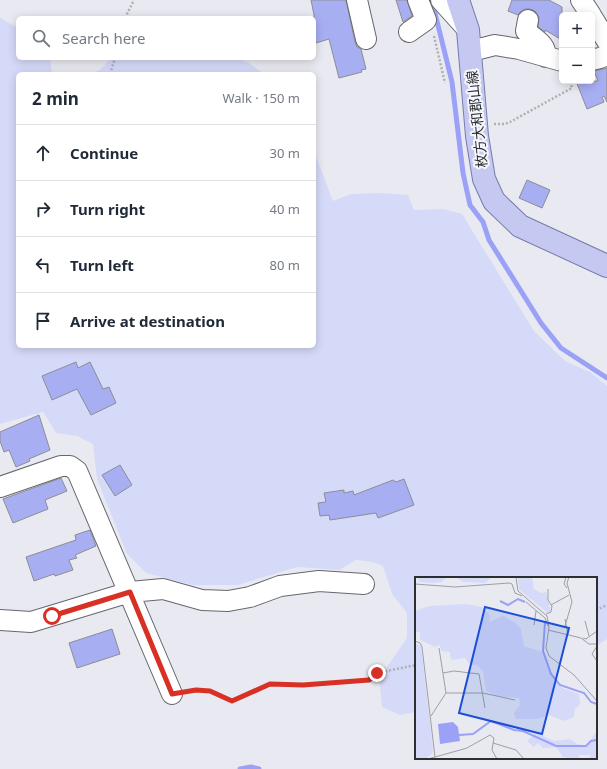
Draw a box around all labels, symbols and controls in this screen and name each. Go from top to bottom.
map controls [559,12,595,84]
button: + [559,12,595,48]
search box [16,16,316,60]
icon: search [30,27,52,49]
text: Search here [62,28,145,48]
button: − [559,48,595,84]
street label: 枚方大和郡山線 [462,69,491,169]
text: 2 min [32,87,79,110]
text: Walk · 150 m [222,89,300,107]
icon: ahead [32,142,54,164]
text: Continue [70,143,138,163]
text: 30 m [270,144,300,162]
icon: right [32,198,54,220]
text: Turn right [70,199,145,219]
text: 40 m [270,200,300,218]
icon: left [32,254,54,276]
text: Turn left [70,255,134,275]
text: 80 m [270,256,300,274]
icon: arrive [32,310,54,332]
text: Arrive at destination [70,311,225,331]
inset map [415,577,597,759]
route start [43,607,61,625]
route end [368,664,386,682]

